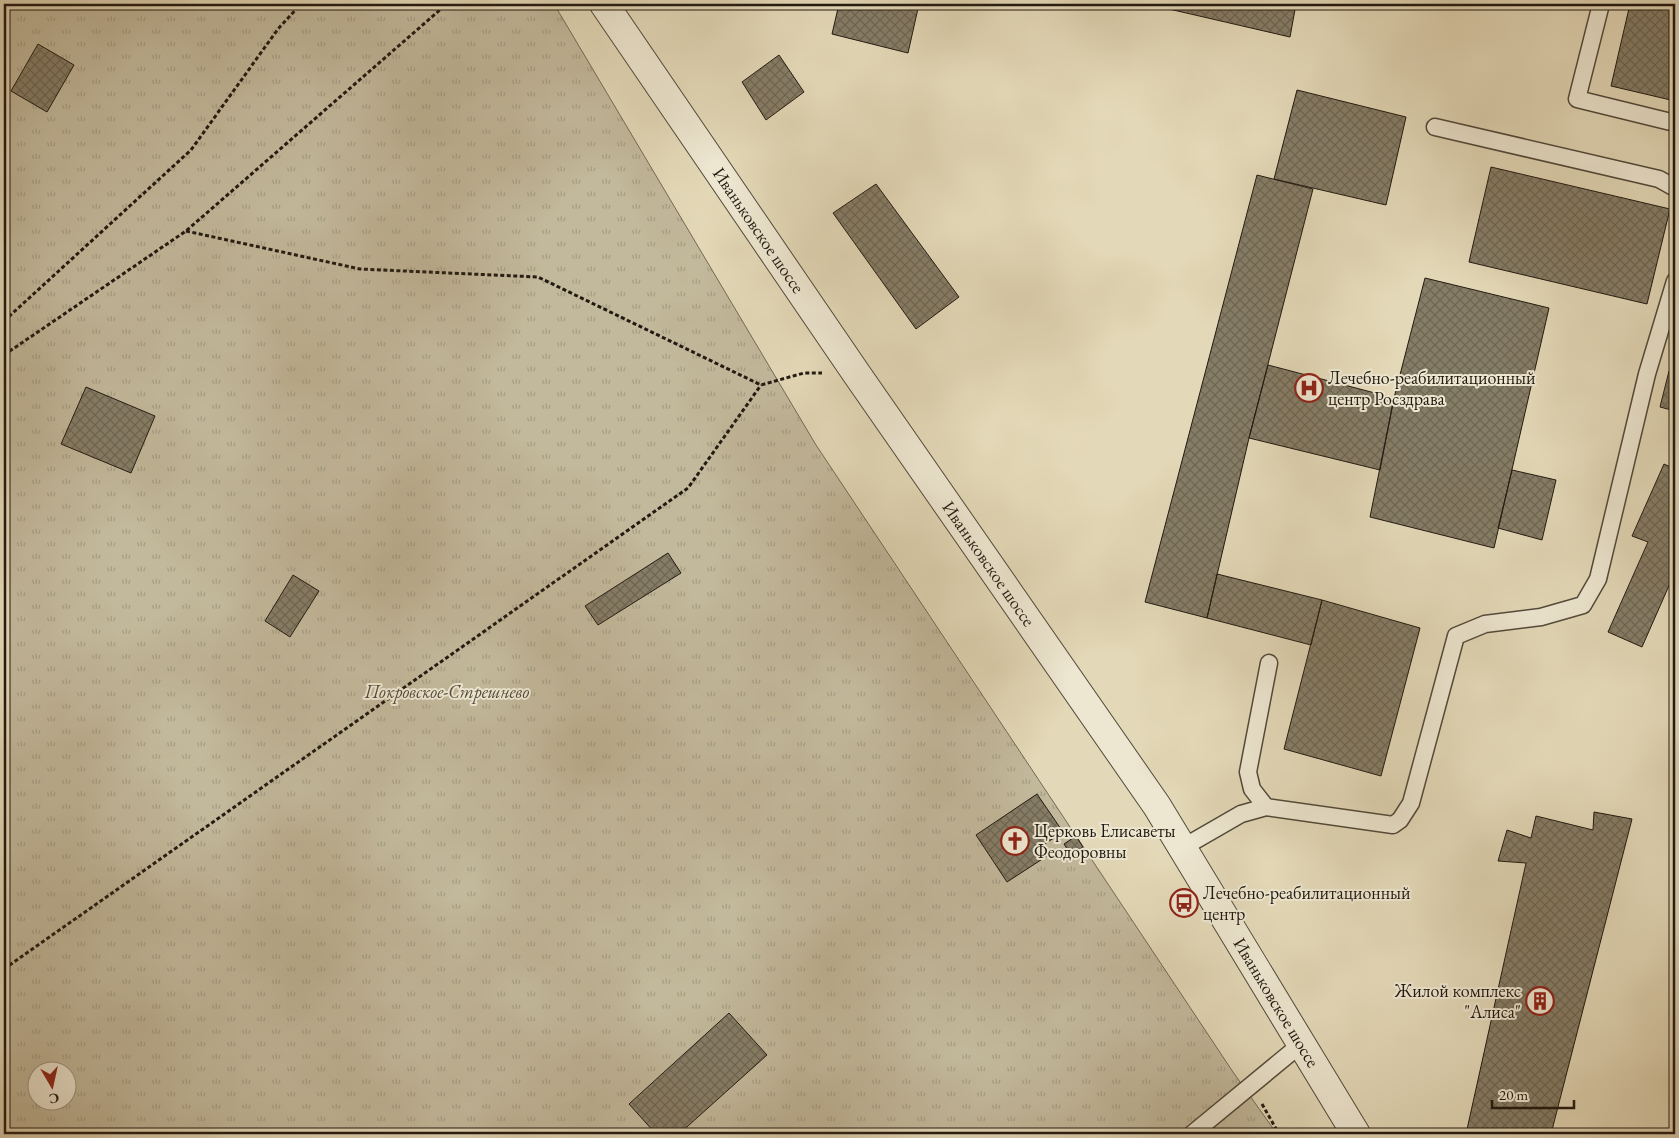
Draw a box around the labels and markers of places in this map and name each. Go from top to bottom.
place label: Лечебно-реабилитационный центр Росздрава [1328,366,1536,410]
hospital icon: Лечебно-реабилитационный центр Росздрава [1294,373,1324,403]
place label: Церковь Елисаветы Феодоровны [1034,819,1176,863]
church icon: Церковь Елисаветы Феодоровны [1000,826,1030,856]
place label: Лечебно-реабилитационный центр [1203,881,1411,925]
bus stop icon: Лечебно-реабилитационный центр [1169,888,1199,918]
place label: Жилой комплекс "Алиса" [1394,979,1521,1023]
building icon: Жилой комплекс "Алиса" [1525,986,1555,1016]

